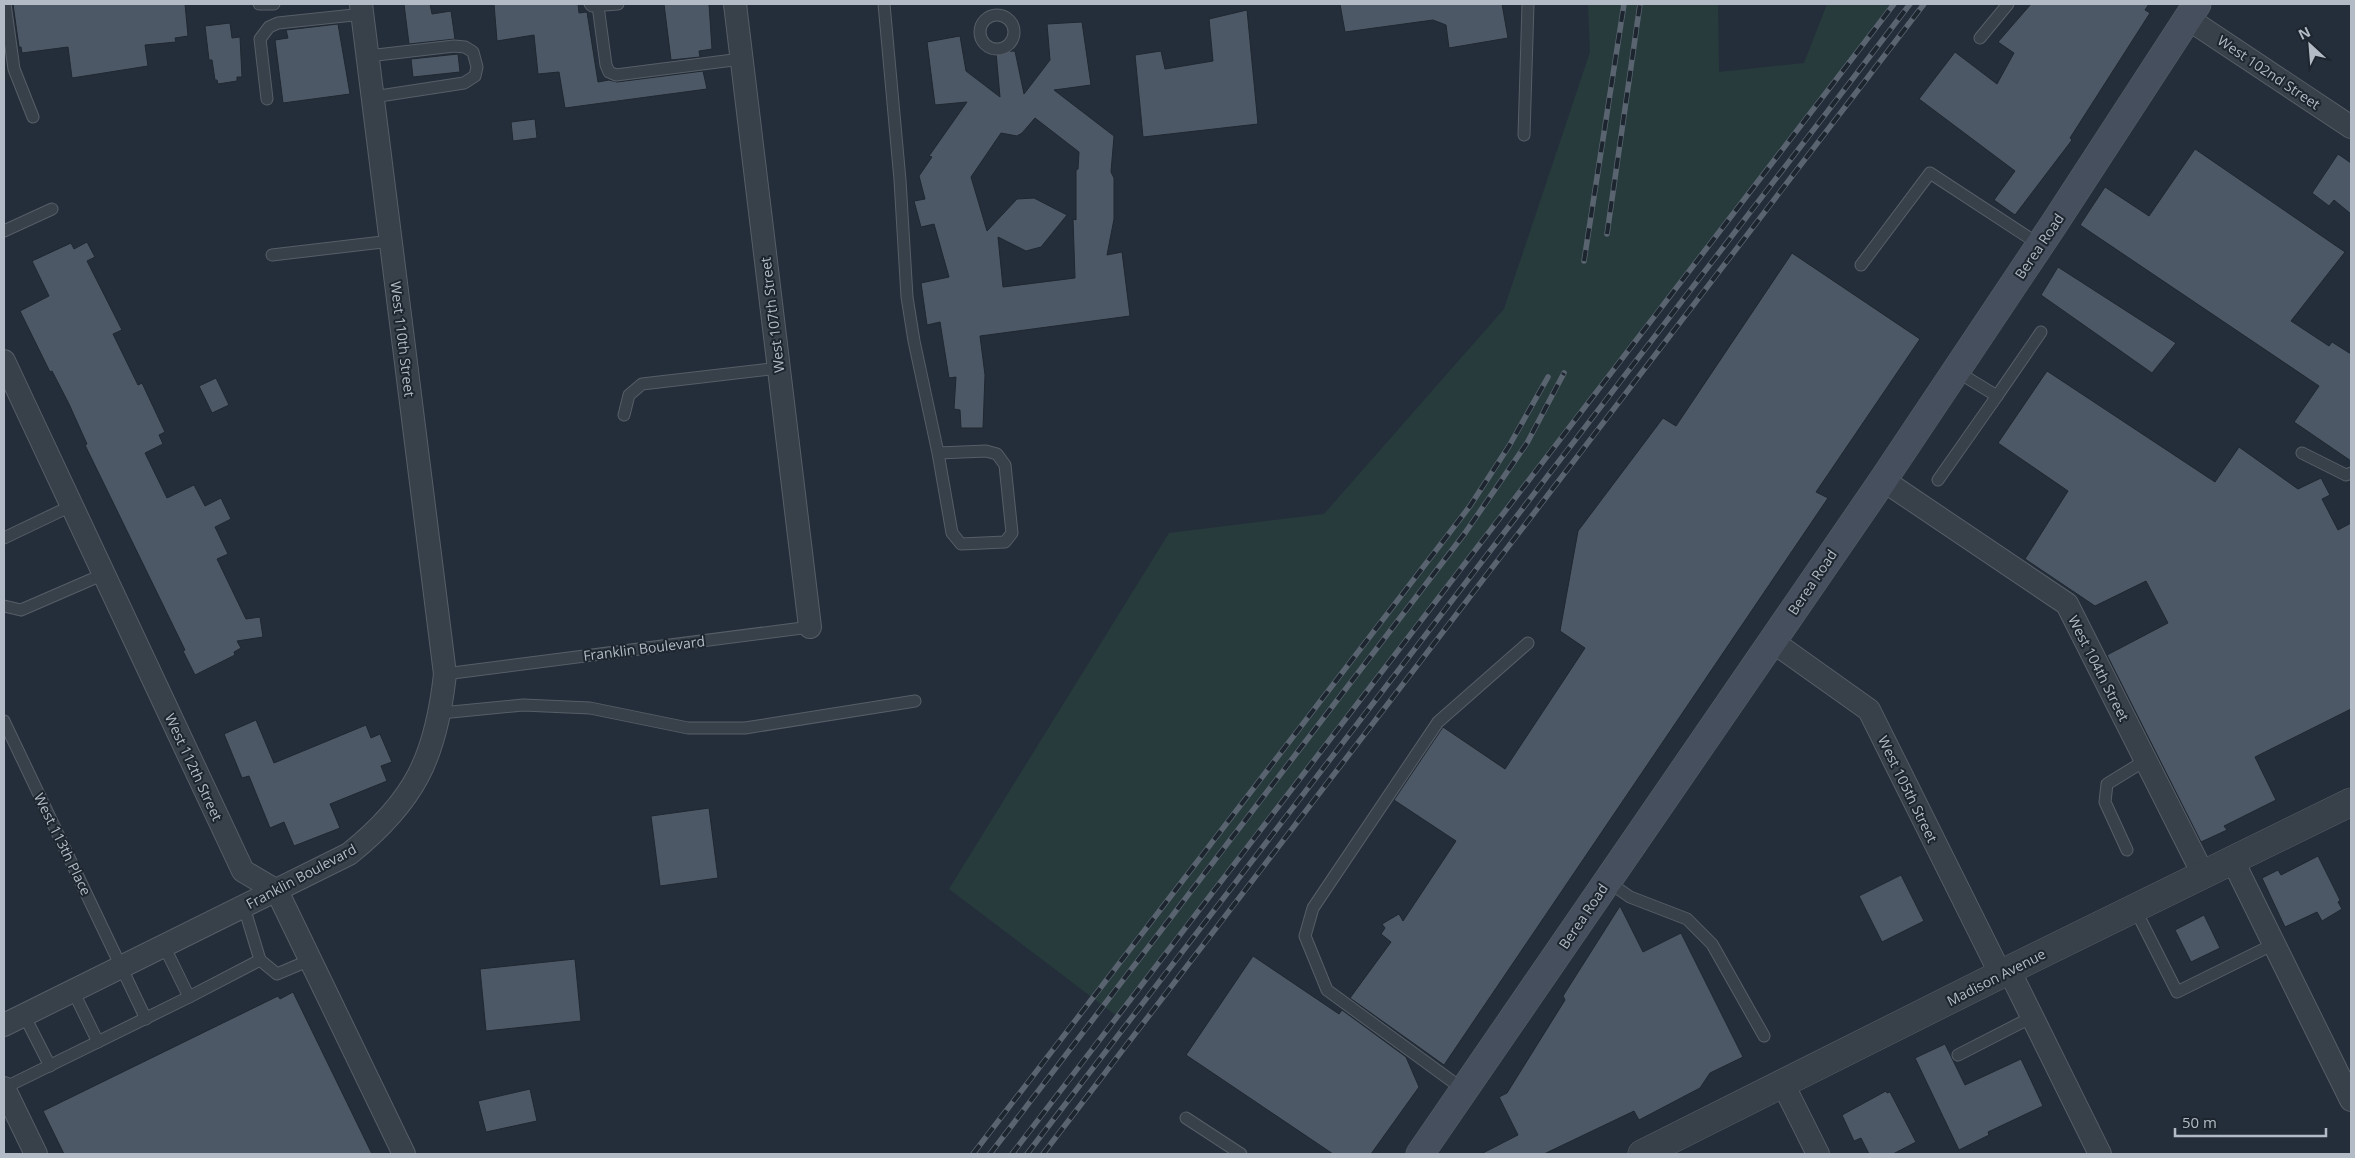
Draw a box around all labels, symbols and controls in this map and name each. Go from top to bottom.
north arrow [2285,20,2335,70]
text: N [2295,22,2313,44]
street label: West 102nd Street [2214,31,2324,113]
street label: Berea Road [2010,209,2068,283]
street label: West 107th Street [755,256,789,374]
street label: West 110th Street [386,280,420,398]
street label: Berea Road [1783,545,1841,619]
street label: West 104th Street [2064,612,2134,724]
street label: Franklin Boulevard [582,631,706,665]
street label: West 112th Street [161,710,227,824]
street label: West 105th Street [1874,733,1942,845]
street label: West 113th Place [30,790,96,898]
street label: Franklin Boulevard [242,839,360,913]
street label: Berea Road [1554,879,1612,953]
street label: Madison Avenue [1943,944,2049,1010]
scale bar [2175,1106,2326,1138]
text: 50 m [2182,1112,2217,1132]

